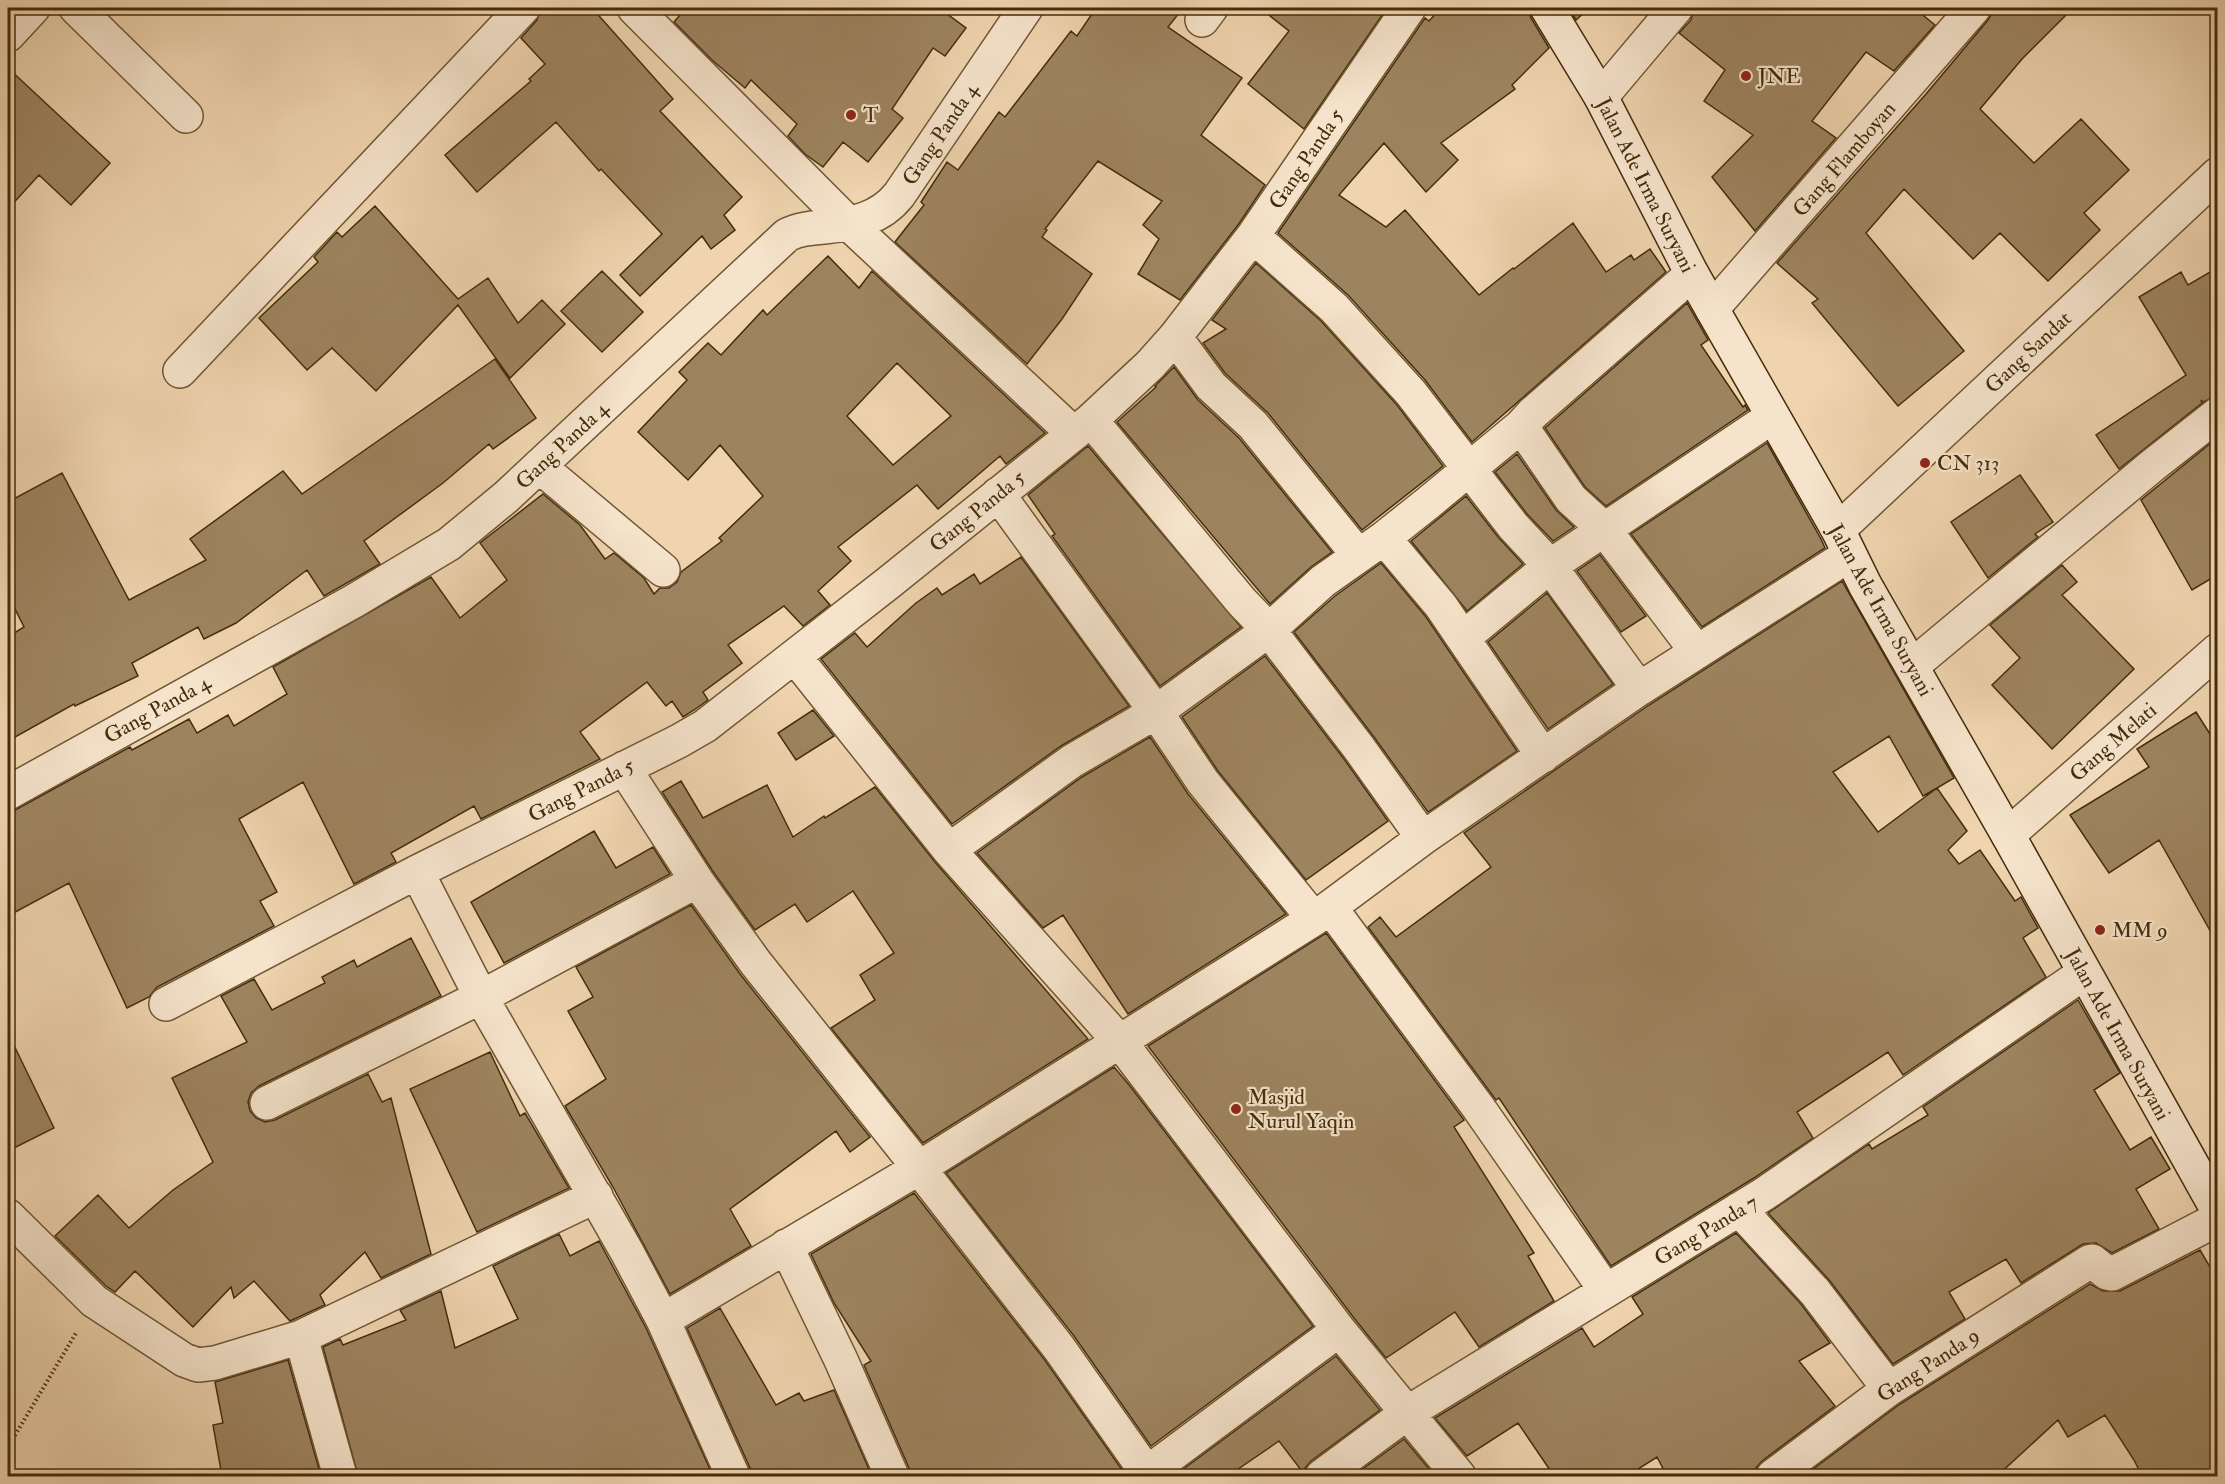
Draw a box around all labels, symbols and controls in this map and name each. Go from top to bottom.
place label: JNE [1757,63,1801,90]
marker: JNE [1739,69,1753,83]
street label: Gang Panda 4 [896,77,985,191]
street label: Jalan Ade Irma Suryani [1589,92,1702,278]
street label: Gang Flamboyan [1787,96,1902,223]
place label: T [863,102,879,129]
street label: Gang Panda 5 [1263,103,1350,215]
marker: T [844,108,858,122]
street label: Gang Sandat [1979,305,2077,399]
street label: Gang Panda 4 [510,394,616,495]
place label: CN 313 [1937,450,1999,477]
marker: CN 313 [1918,456,1932,470]
street label: Gang Panda 5 [924,464,1031,558]
street label: Jalan Ade Irma Suryani [1821,518,1939,702]
street label: Gang Panda 4 [99,668,217,750]
street label: Gang Melati [2064,697,2163,788]
street label: Gang Panda 5 [524,752,640,829]
place label: MM 9 [2112,917,2168,944]
marker: MM 9 [2093,923,2107,937]
street label: Jalan Ade Irma Suryani [2058,942,2176,1126]
place label: Masjid Nurul Yaqin [1248,1084,1354,1135]
marker: Masjid Nurul Yaqin [1229,1102,1243,1116]
street label: Gang Panda 7 [1650,1189,1763,1272]
street label: Gang Panda 9 [1872,1322,1985,1409]

